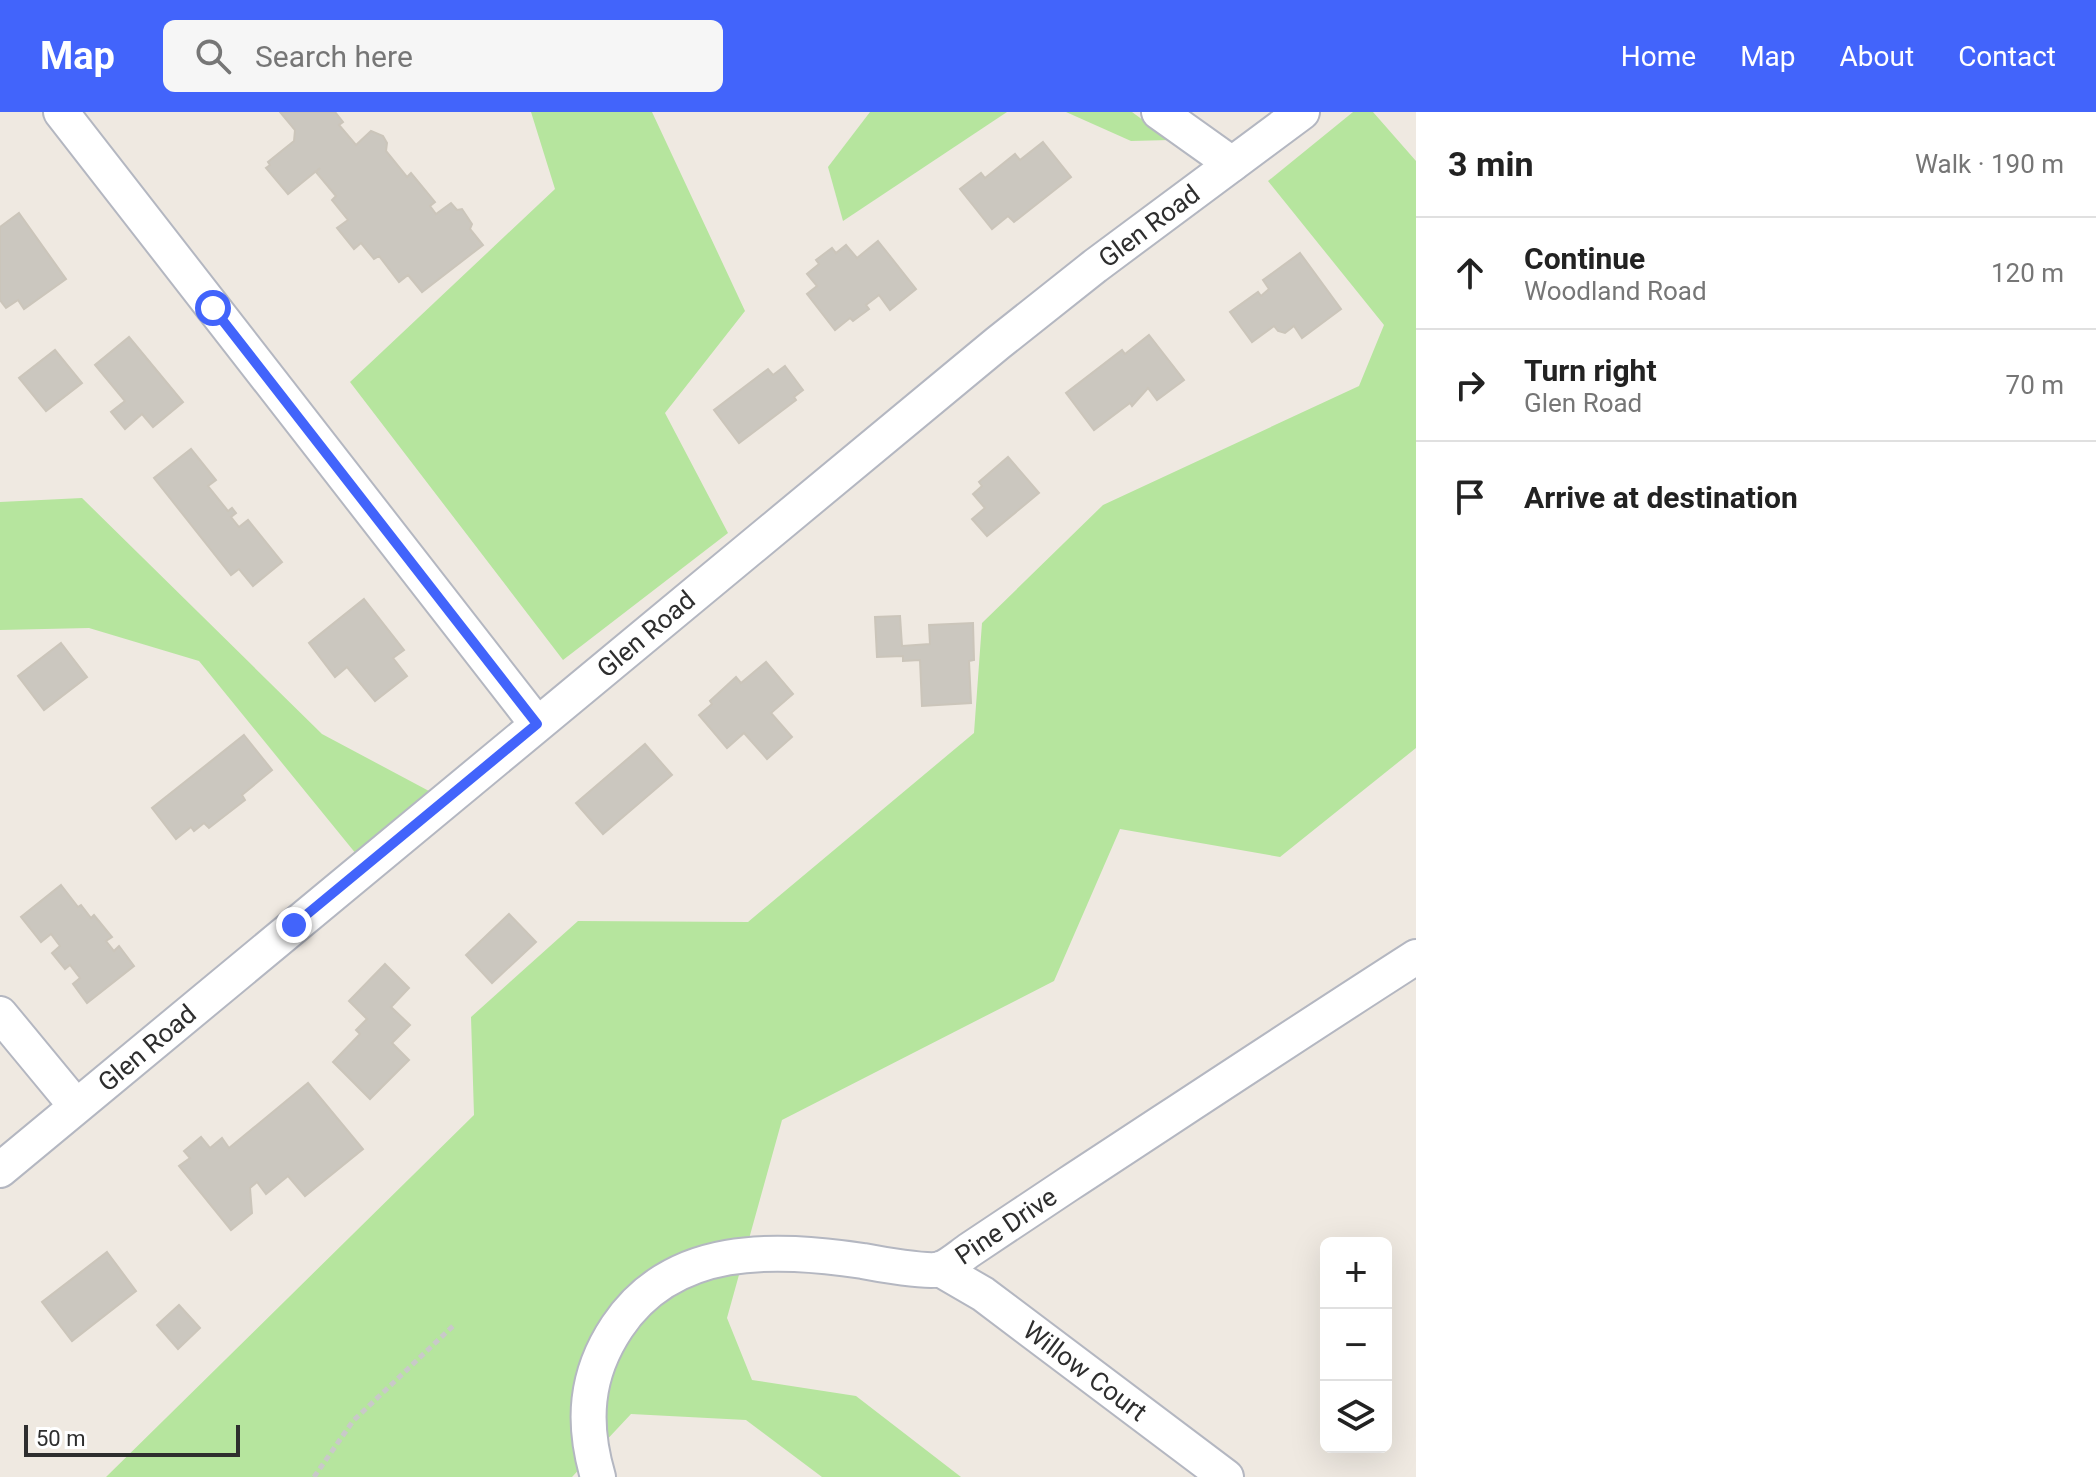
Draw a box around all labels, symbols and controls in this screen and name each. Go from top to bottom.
search box [163,20,723,92]
text: Map [40,34,115,78]
icon: search [191,34,235,78]
text: Search here [255,39,413,74]
text: Home [1621,40,1696,73]
text: Map [1740,40,1796,73]
text: About [1840,40,1914,73]
text: Contact [1958,40,2056,73]
text: 3 min [1448,144,1533,184]
text: Walk · 190 m [1915,149,2064,179]
street label: Glen Road [1093,178,1205,274]
text: Continue [1524,241,1645,276]
icon: ahead [1448,251,1492,295]
text: 120 m [1991,258,2064,288]
text: Woodland Road [1524,276,1707,306]
route start [195,290,231,326]
text: Turn right [1524,353,1657,388]
icon: right [1448,363,1492,407]
text: 70 m [2006,370,2064,400]
text: Glen Road [1524,388,1642,418]
icon: arrive [1448,475,1492,519]
text: Arrive at destination [1524,480,1798,515]
street label: Glen Road [591,584,701,684]
route end [276,907,312,943]
street label: Glen Road [92,998,202,1098]
street label: Pine Drive [950,1181,1062,1271]
map controls [1320,1237,1392,1453]
button: + [1320,1237,1392,1309]
button: − [1320,1309,1392,1381]
street label: Willow Court [1017,1315,1153,1427]
button: layers [1320,1381,1392,1453]
scale bar [24,1421,240,1457]
text: 50 m [36,1426,85,1451]

